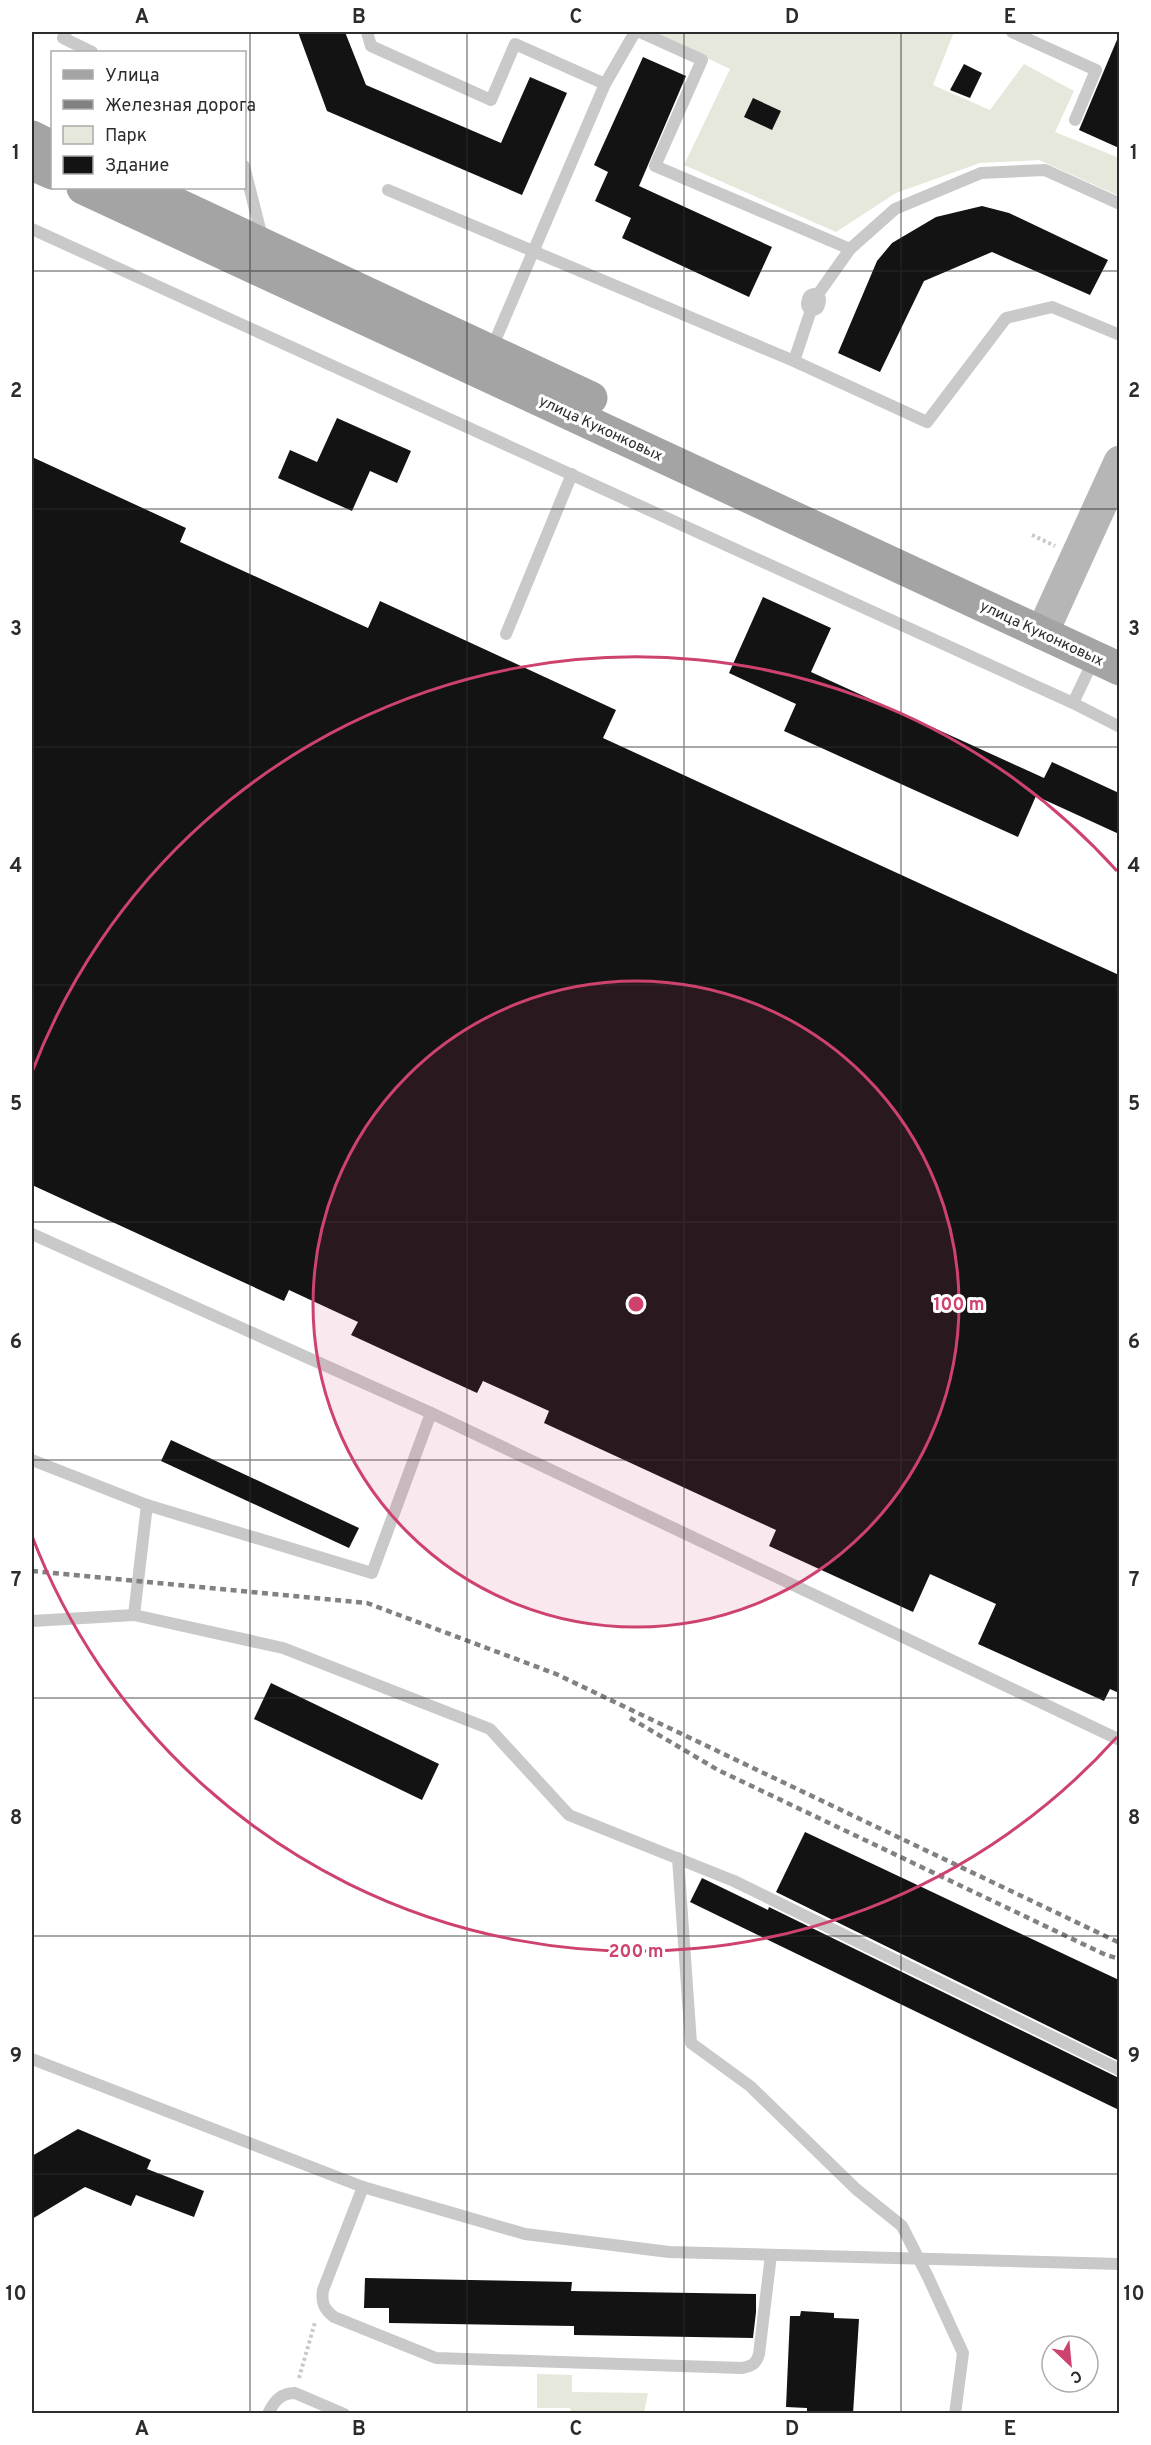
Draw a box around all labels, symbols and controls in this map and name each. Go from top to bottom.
text: A [135,5,149,31]
text: B [352,5,366,31]
text: C [570,5,582,31]
text: D [785,5,799,31]
text: E [1004,5,1016,31]
legend [51,51,246,189]
text: Улица [105,65,159,88]
text: Железная дорога [105,95,256,118]
text: Парк [105,125,147,148]
text: 1 [12,141,20,167]
text: 1 [1130,141,1138,167]
text: Здание [105,155,169,178]
text: 2 [10,379,22,405]
text: 2 [1128,379,1140,405]
street label: улица Куконковых [535,392,666,467]
street label: улица Куконковых [976,597,1107,672]
text: 3 [10,617,22,643]
text: 3 [1128,617,1140,643]
text: 4 [10,854,22,880]
text: 4 [1128,854,1140,880]
text: 5 [10,1092,22,1118]
text: 5 [1128,1092,1140,1118]
centre of rings [626,1294,646,1314]
text: 100 m [933,1294,985,1317]
text: 6 [10,1330,22,1356]
text: 6 [1128,1330,1140,1356]
text: 7 [11,1568,21,1594]
text: 7 [1129,1568,1139,1594]
text: 8 [10,1806,22,1832]
text: 8 [1128,1806,1140,1832]
text: 200 m [608,1941,664,1964]
text: 9 [10,2044,22,2070]
text: 9 [1128,2044,1140,2070]
text: 10 [5,2282,27,2308]
text: 10 [1123,2282,1145,2308]
north arrow [1040,2334,1100,2394]
text: С [1067,2364,1085,2387]
text: A [135,2417,149,2443]
text: B [352,2417,366,2443]
text: C [570,2417,582,2443]
text: D [785,2417,799,2443]
text: E [1004,2417,1016,2443]

